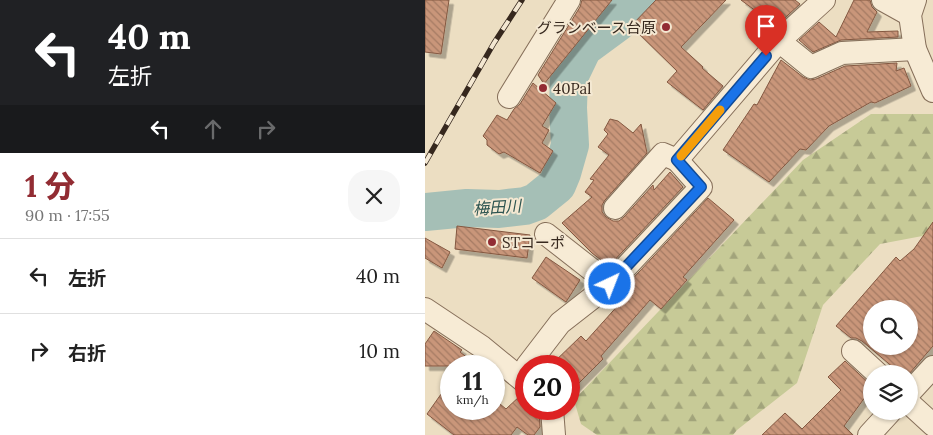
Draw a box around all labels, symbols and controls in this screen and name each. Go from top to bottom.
pin [745,5,787,56]
icon: arrive [752,12,780,40]
text: 40 m [108,14,191,59]
place label: グランベース台原 [537,18,656,37]
icon: left [25,20,90,85]
marker: グランベース台原 [660,21,672,33]
text: 左折 [108,62,152,90]
place label: 40Pal [553,79,591,98]
marker: 40Pal [537,82,549,94]
icon: left [146,115,174,143]
icon: ahead [199,115,227,143]
icon: right [252,115,280,143]
text: 1 分 [25,167,75,205]
button: close [348,170,400,222]
water label: 梅田川 [472,195,524,219]
text: 90 m · 17:55 [25,205,110,225]
place label: STコーポ [502,233,565,252]
marker: STコーポ [486,236,498,248]
position arrow [583,257,635,309]
icon: left [25,262,53,290]
text: 40 m [356,264,400,288]
text: 左折 [68,266,106,290]
map controls [863,300,918,420]
button: search [863,300,918,355]
icon: right [25,337,53,365]
text: 10 m [359,339,400,363]
text: 右折 [68,341,106,365]
speed limit sign: 20 [515,355,580,420]
text: 11 [462,365,483,397]
button: layers [863,365,918,420]
text: km/h [456,392,489,407]

